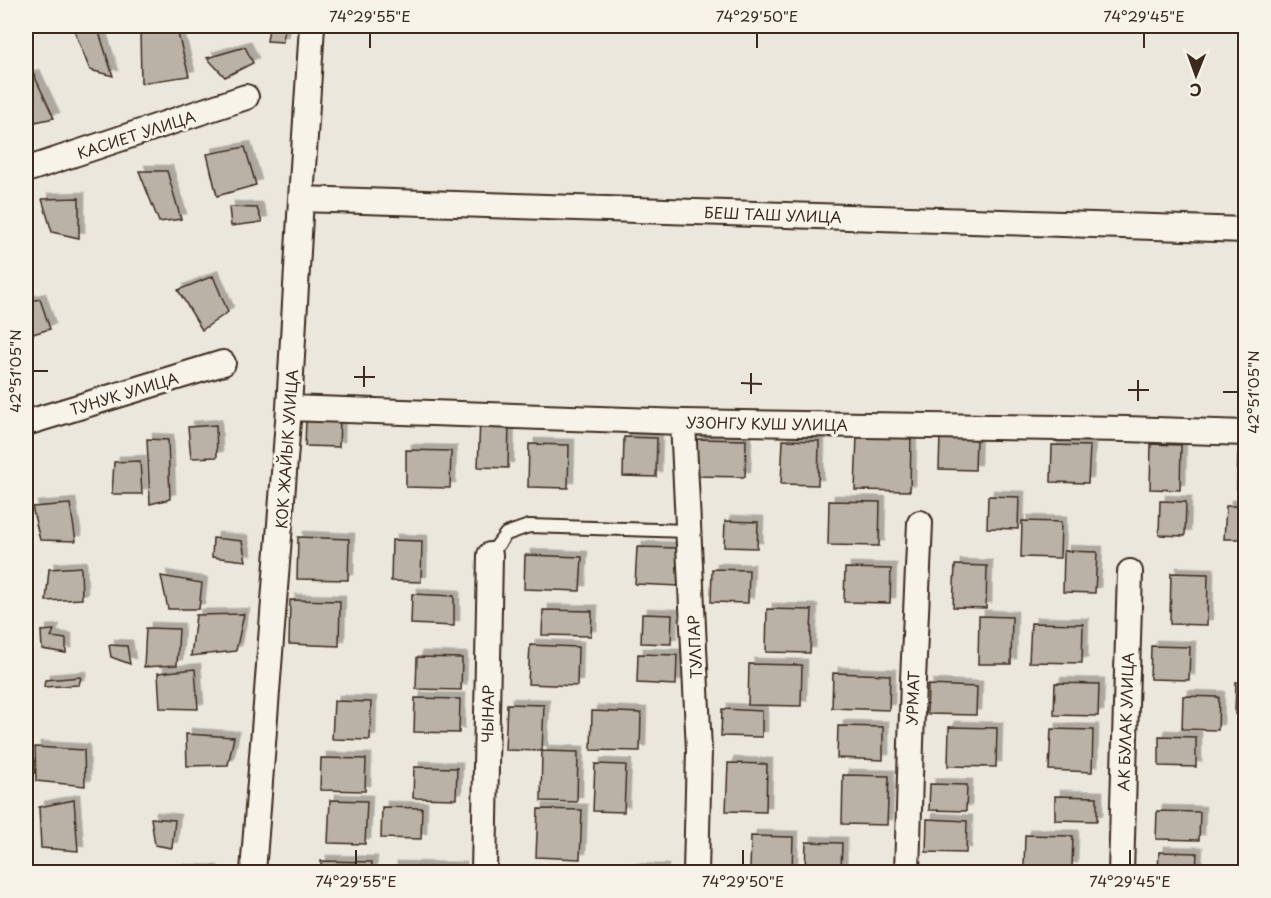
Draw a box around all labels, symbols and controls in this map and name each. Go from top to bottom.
text: 74°29'55"E [329,4,411,27]
text: 74°29'50"E [716,4,798,27]
text: 74°29'45"E [1103,4,1185,27]
north arrow [1166,45,1226,105]
text: С [1189,79,1202,103]
street label: КАСИЕТ УЛИЦА [74,104,198,164]
street label: БЕШ ТАШ УЛИЦА [704,200,842,228]
text: 42°51'05"N [3,329,26,413]
text: 42°51'05"N [1241,350,1264,434]
street label: ТУНУК УЛИЦА [67,366,181,420]
street label: КОК ЖАЙЫК УЛИЦА [269,368,303,530]
street label: УЗОНГУ КУШ УЛИЦА [686,410,848,436]
street label: ТУЛПАР [681,614,707,679]
street label: АК БУЛАК УЛИЦА [1111,652,1139,792]
street label: УРМАТ [900,670,924,726]
street label: ЧЫНАР [475,684,499,743]
text: 74°29'55"E [315,869,397,892]
text: 74°29'50"E [702,869,784,892]
text: 74°29'45"E [1089,869,1171,892]

